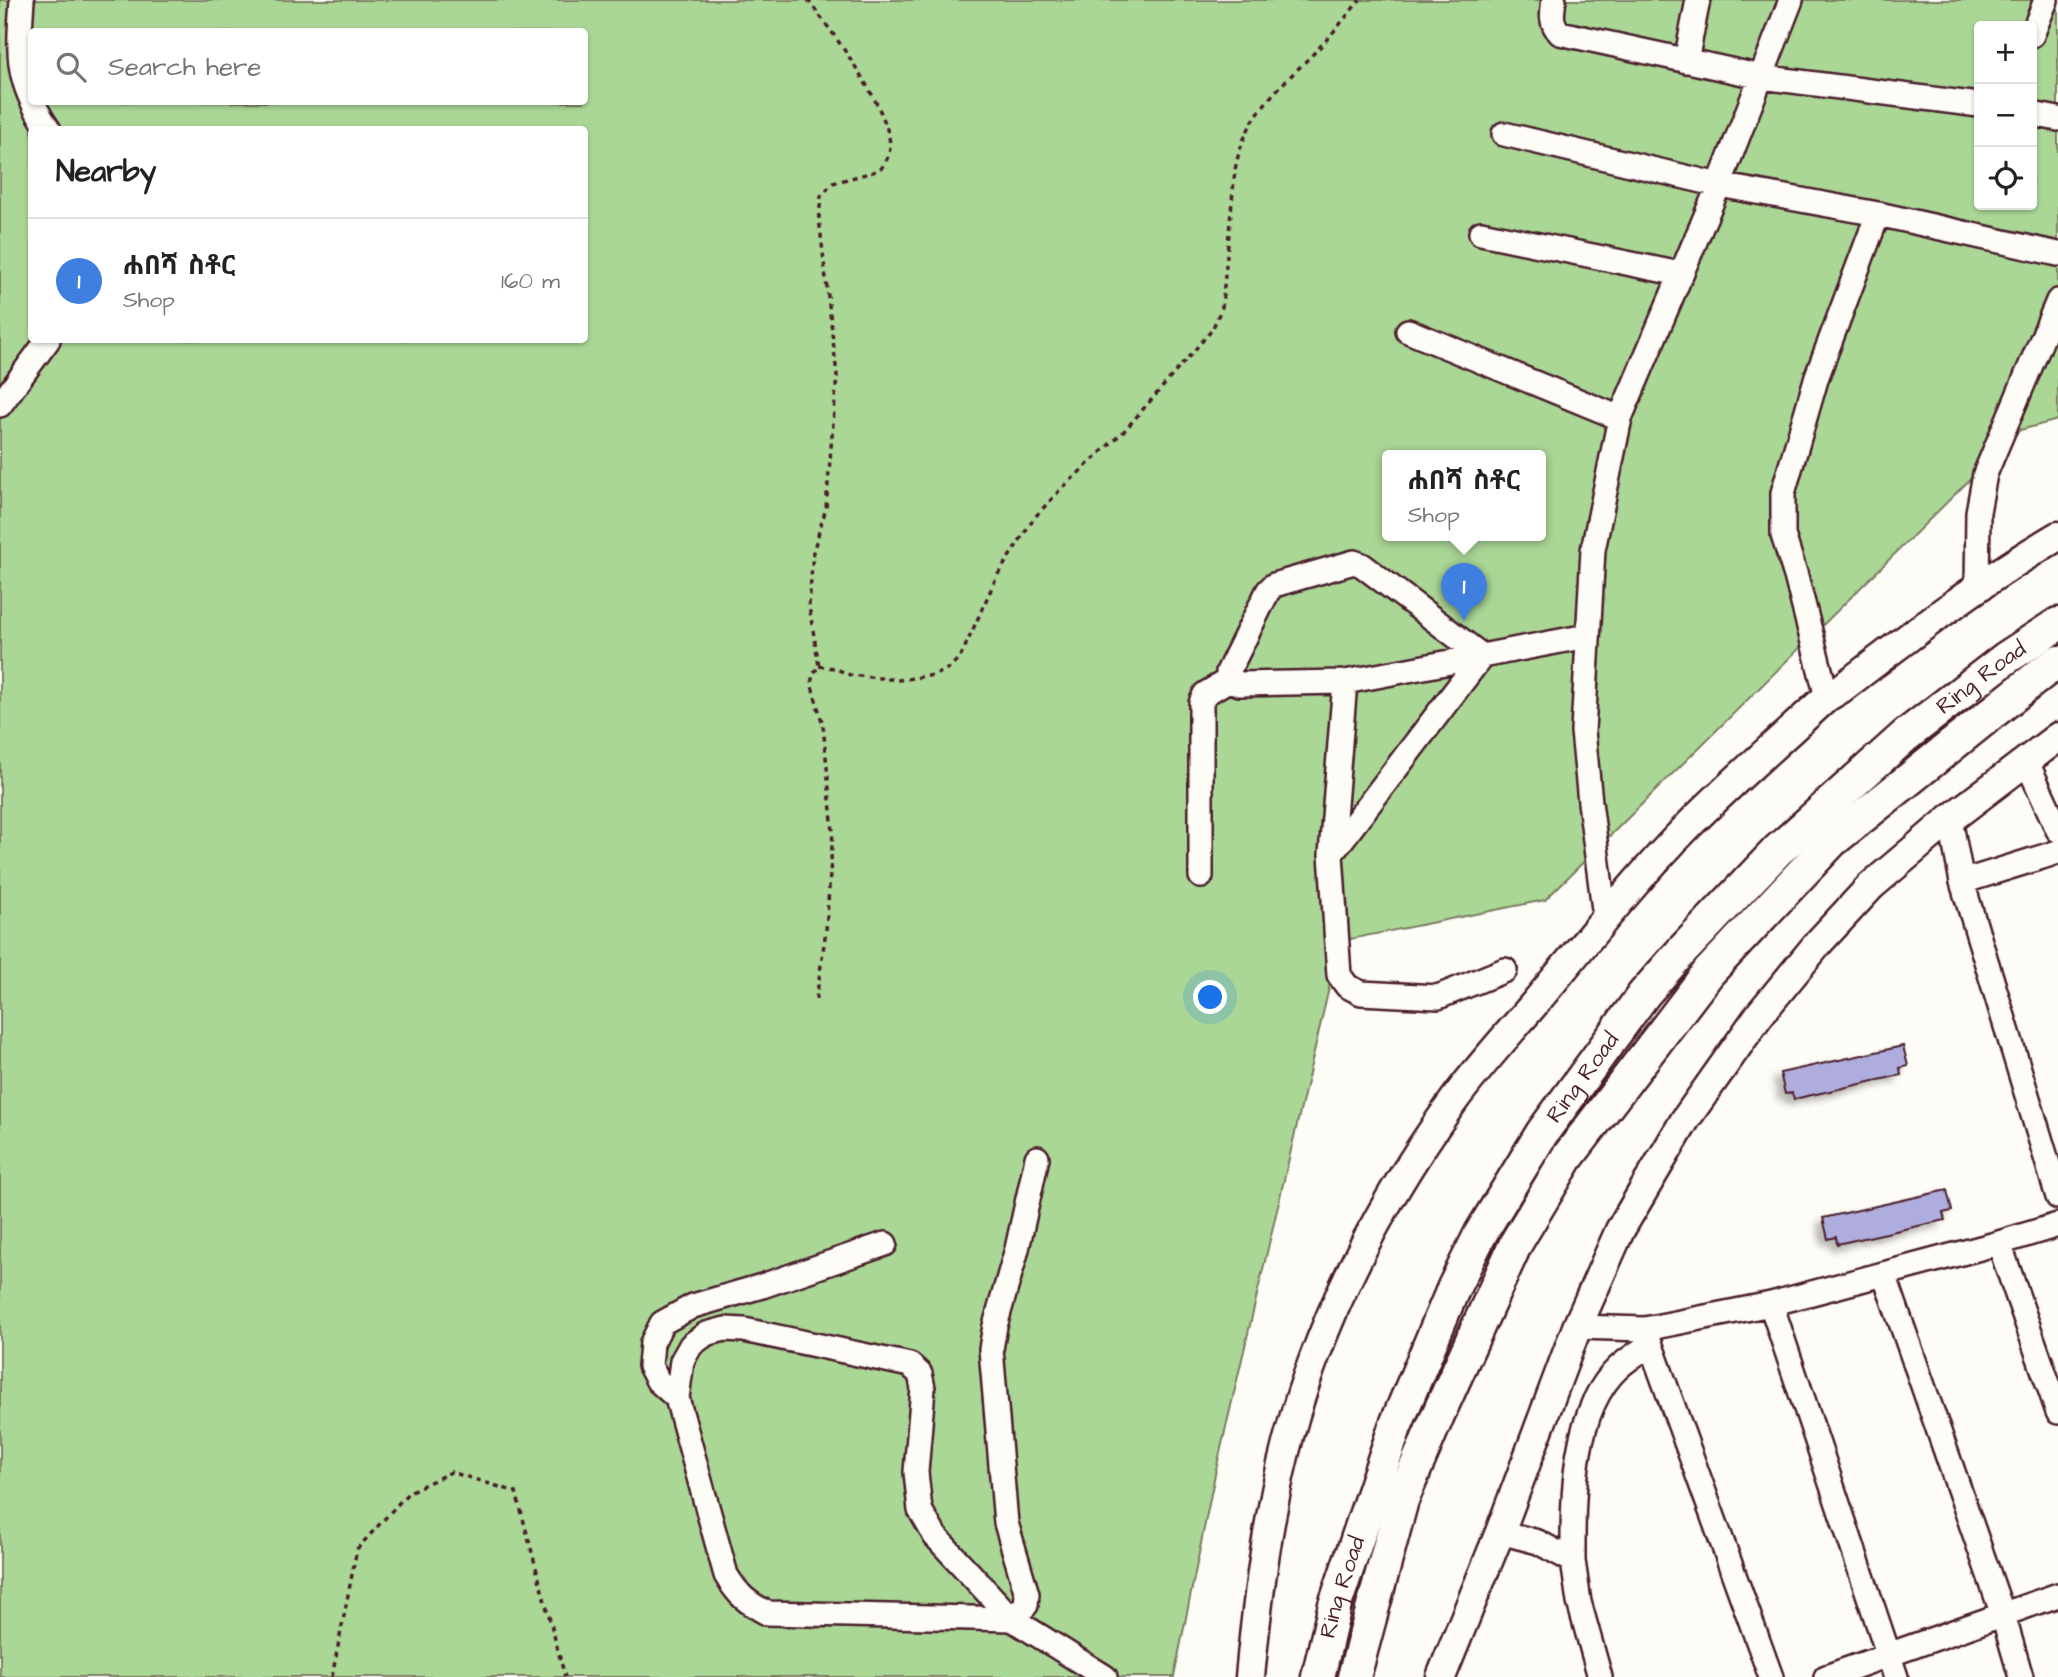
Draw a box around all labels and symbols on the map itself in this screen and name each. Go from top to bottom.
pin: 1 [1441,563,1487,621]
street label: Ring Road [1929,633,2032,722]
your location [1193,980,1227,1014]
street label: Ring Road [1539,1025,1627,1129]
street label: Ring Road [1312,1532,1373,1641]

